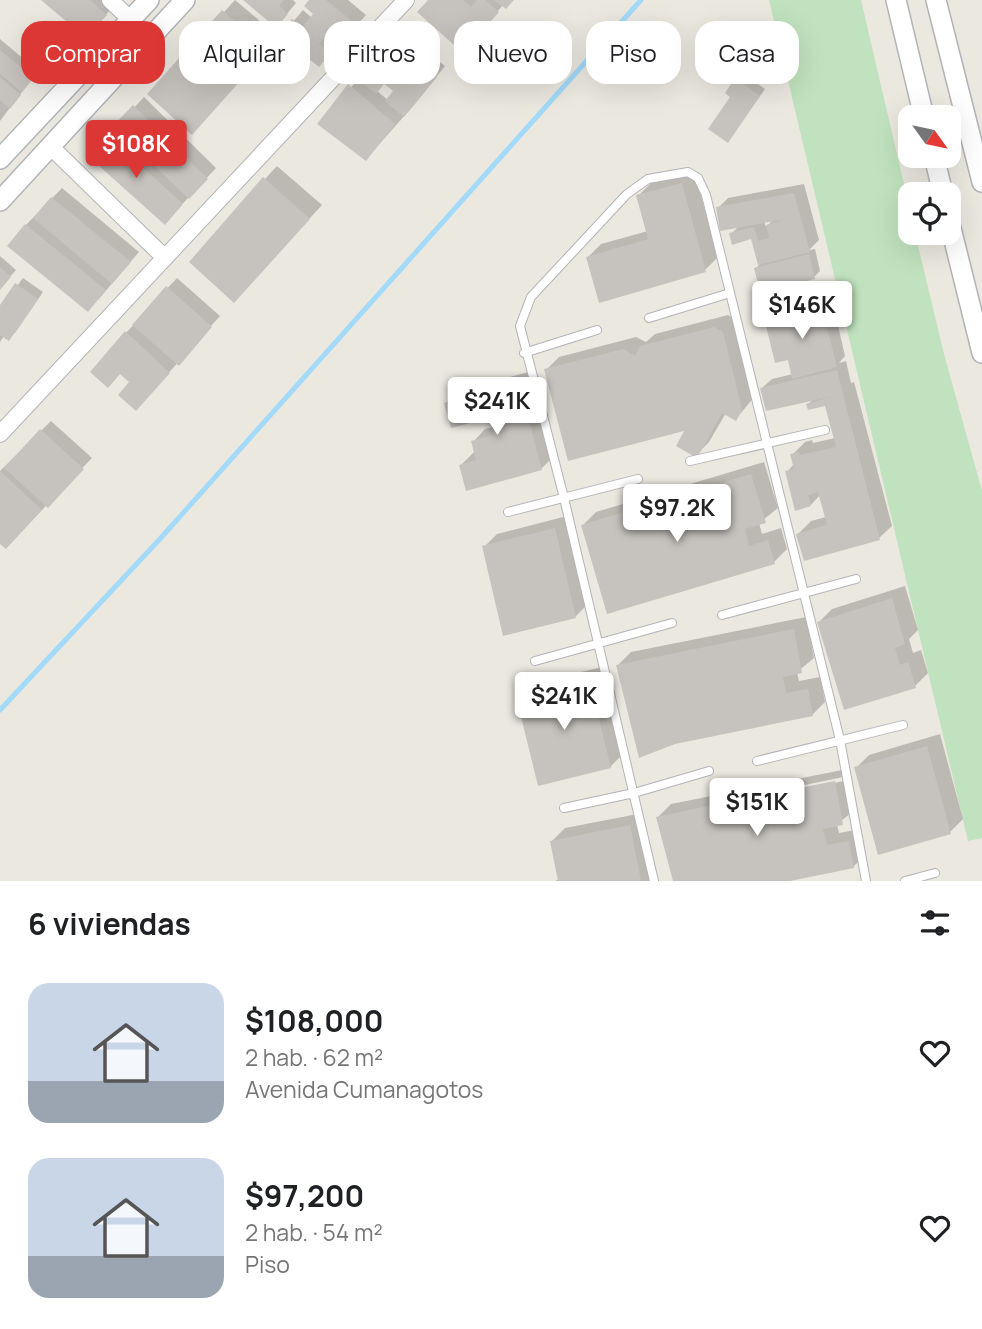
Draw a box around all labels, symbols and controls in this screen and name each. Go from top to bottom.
chip: Comprar [21,21,165,84]
chip: Alquilar [179,21,310,84]
chip: Filtros [324,21,440,84]
chip: Nuevo [454,21,572,84]
chip: Piso [586,21,681,84]
chip: Casa [695,21,799,84]
north arrow [898,105,961,168]
map controls [898,105,961,245]
pin: $108K [87,120,185,180]
text: $108K [102,127,170,159]
button: locate [898,182,961,245]
pin: $146K [753,282,851,341]
text: $146K [768,288,836,320]
pin: $241K [448,378,546,437]
text: $241K [464,384,530,416]
pin: $97.2K [620,484,734,544]
text: $97.2K [639,491,715,523]
pin: $241K [515,672,613,732]
text: $241K [531,679,597,711]
pin: $151K [708,778,806,838]
text: $151K [726,785,788,817]
text: 6 viviendas [28,903,191,944]
icon: filters [916,904,954,942]
text: $108,000 [245,1000,383,1041]
icon: home [84,1011,168,1095]
icon: heart [916,1034,954,1072]
text: 2 hab. · 62 m² [245,1041,383,1073]
text: Avenida Cumanagotos [245,1073,483,1105]
text: $97,200 [245,1175,364,1216]
icon: home [84,1186,168,1270]
icon: heart [916,1209,954,1247]
text: 2 hab. · 54 m² [245,1216,383,1248]
text: Piso [245,1248,290,1280]

